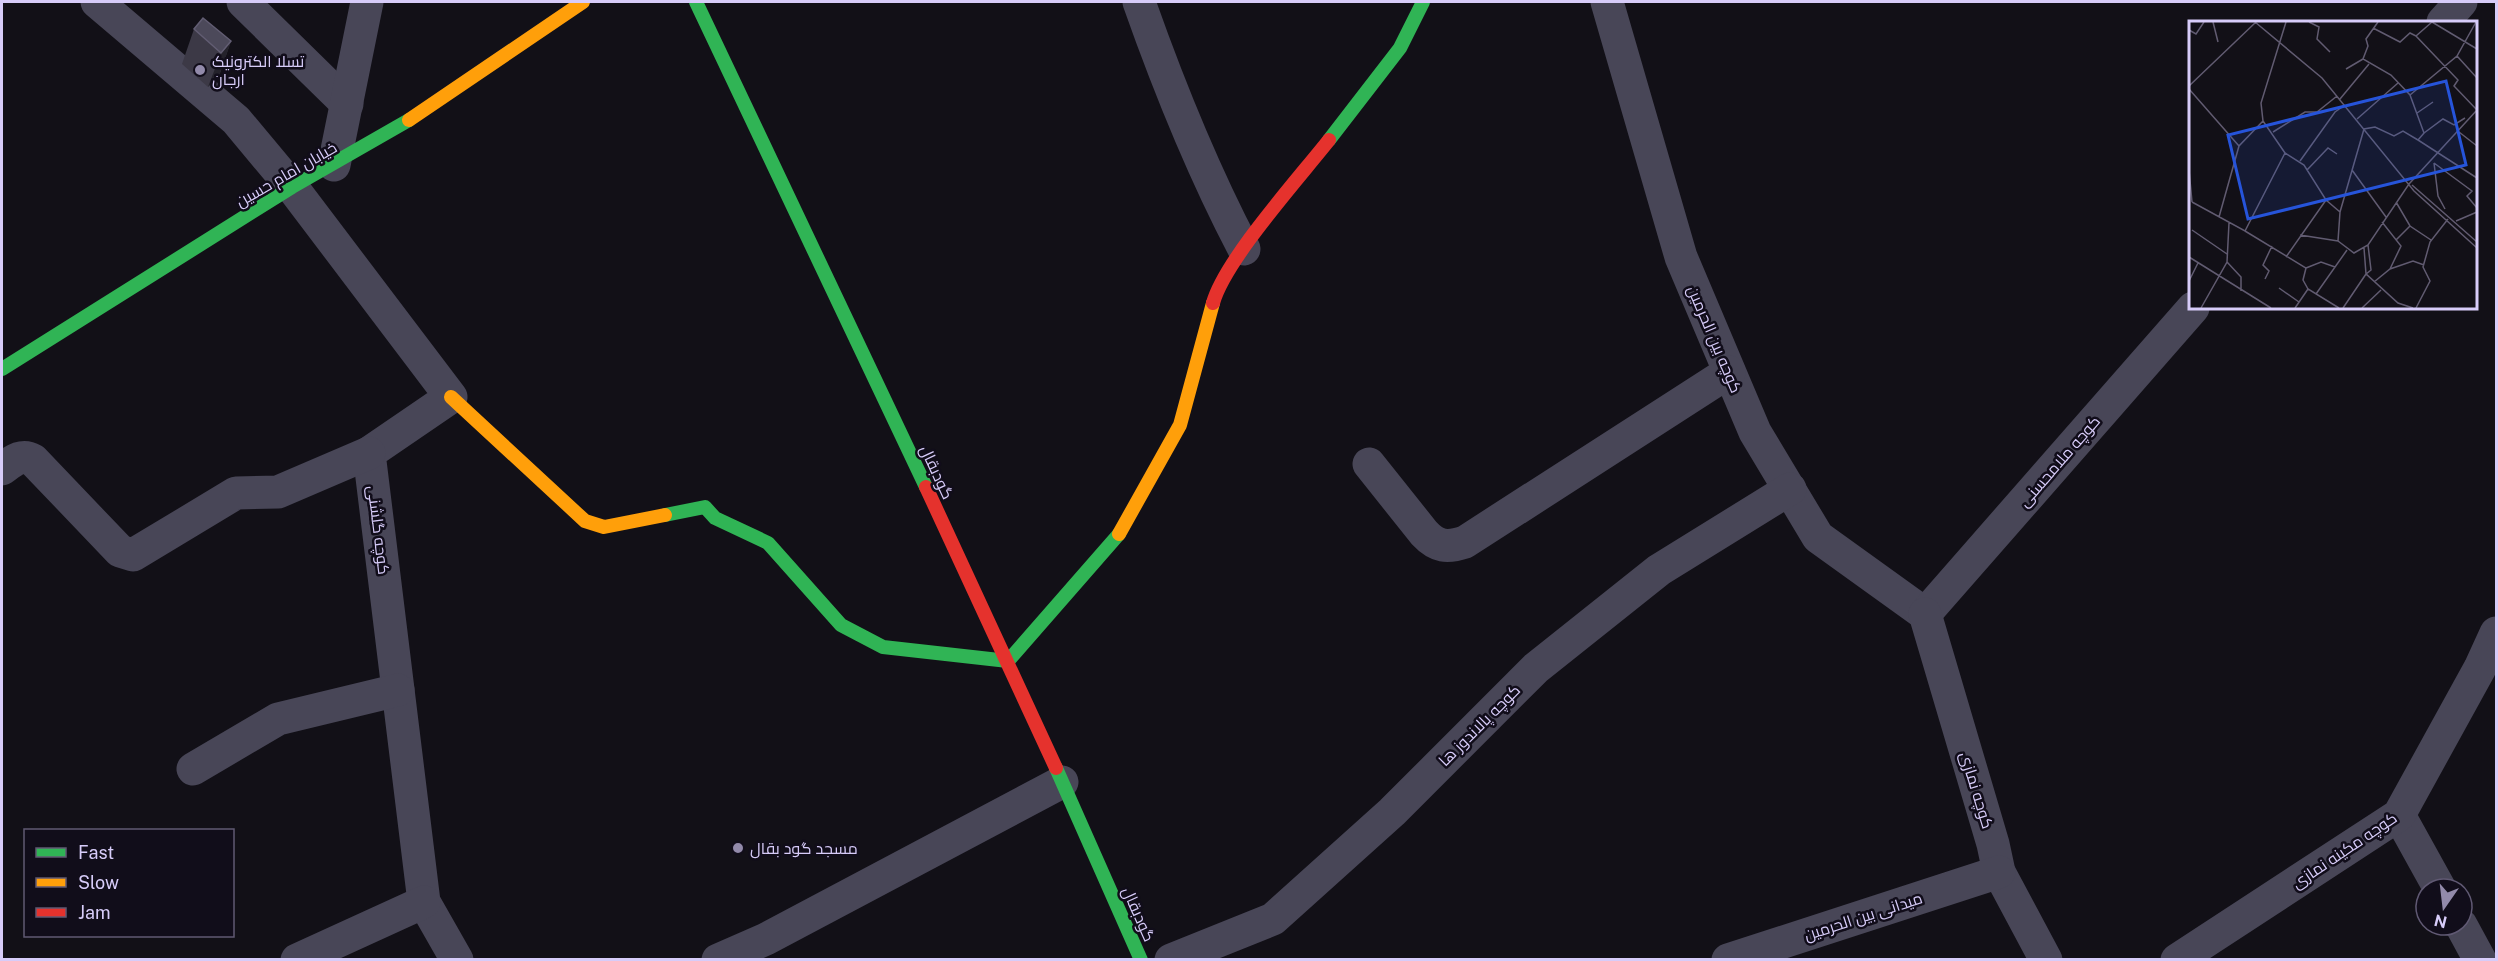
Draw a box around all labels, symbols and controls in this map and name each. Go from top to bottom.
inset map [2189,21,2477,309]
place label: تسلا الکترونیک ارجان [212,52,305,90]
marker: تسلا الکترونیک ارجان [193,63,207,77]
street label: خیابان امام حسین [232,138,341,213]
street label: کوچه بین الحرمین [1682,283,1746,396]
street label: کوچه ملامحسنی [2015,412,2106,512]
street label: گودبقال [915,442,957,503]
street label: کوچه گلشنی [362,484,393,576]
street label: کوچه پالاندوز ها [1435,681,1526,772]
street label: کوچه نمازی [1954,749,1997,832]
street label: کوچه مکینه نمازی [2288,808,2402,894]
legend [24,829,234,937]
place label: مسجد گود بقال [750,839,858,859]
marker: مسجد گود بقال [731,841,745,855]
text: Fast [78,842,114,863]
text: Slow [78,872,119,893]
north arrow [2414,877,2474,937]
street label: گودبقال [1117,884,1159,945]
street label: میدانی بین الحرمین [1801,888,1925,946]
text: Jam [78,902,111,923]
text: N [2432,910,2449,932]

